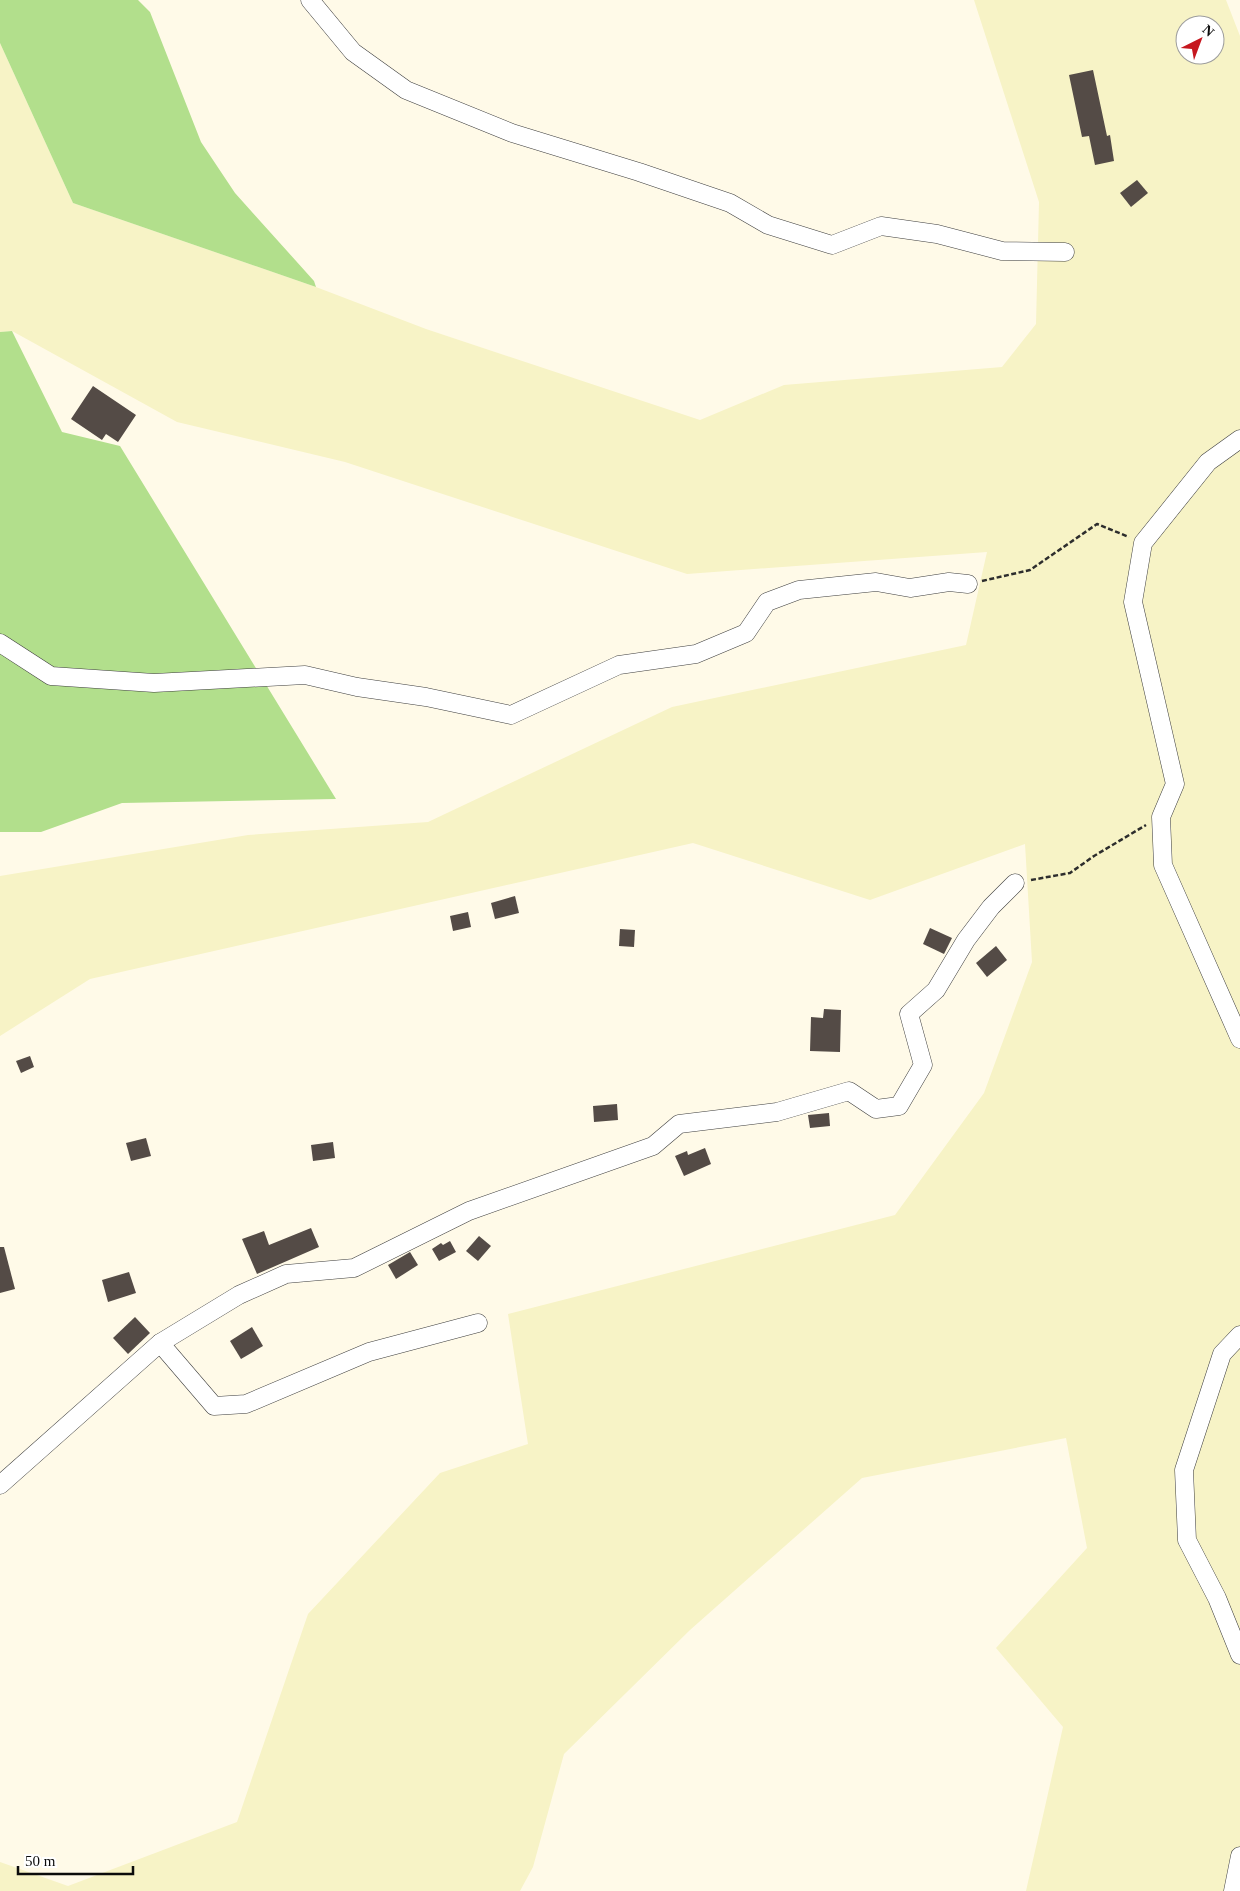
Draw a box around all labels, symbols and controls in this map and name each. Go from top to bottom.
north arrow [1175,15,1225,65]
text: N [1200,22,1217,40]
scale bar [18,1844,132,1876]
text: 50 m [25,1853,56,1869]

